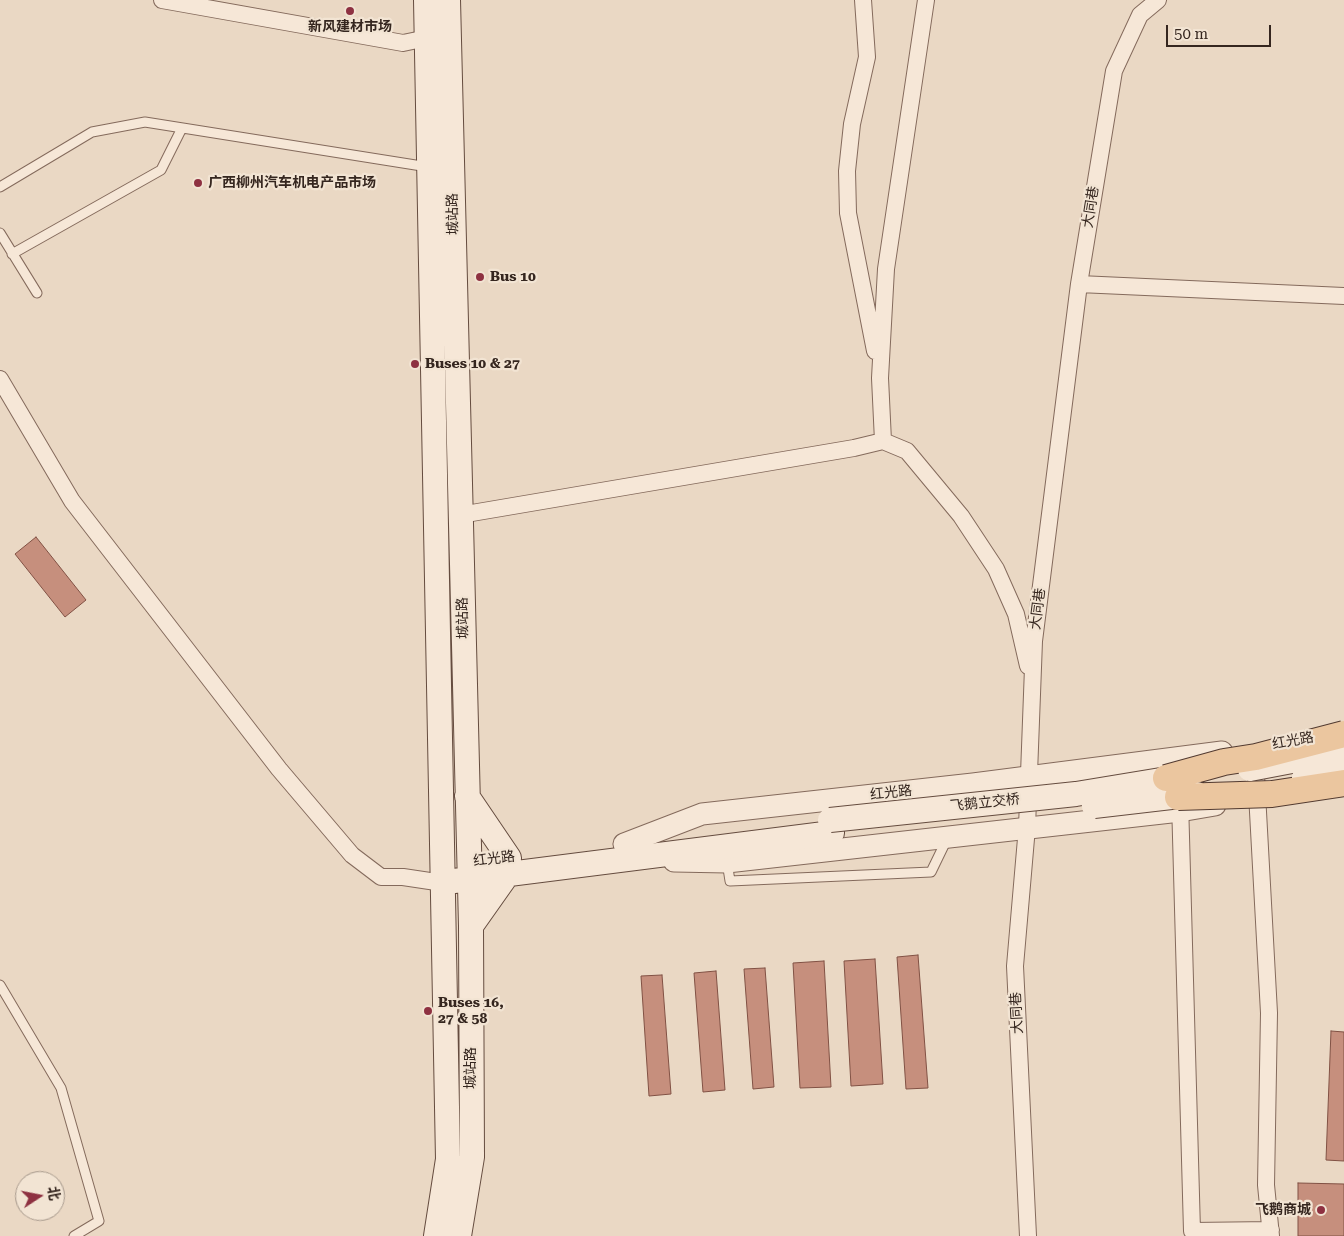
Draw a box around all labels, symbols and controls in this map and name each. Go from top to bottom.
marker: 新风建材市场 [344,5,356,17]
scale bar [1169,15,1274,47]
place label: 新风建材市场 [308,19,392,35]
text: 50 m [1174,25,1208,43]
place label: 广西柳州汽车机电产品市场 [208,175,376,191]
marker: 广西柳州汽车机电产品市场 [192,177,204,189]
street label: 大同巷 [1079,185,1103,229]
street label: 城站路 [444,193,462,235]
place label: Bus 10 [490,269,536,285]
marker: Bus 10 [474,271,486,283]
place label: Buses 10 & 27 [425,356,520,372]
marker: Buses 10 & 27 [409,358,421,370]
street label: 大同巷 [1027,587,1049,631]
street label: 城站路 [454,597,472,639]
street label: 红光路 [1271,729,1315,753]
street label: 红光路 [869,782,913,804]
street label: 飞鹅立交桥 [949,791,1021,815]
street label: 红光路 [472,848,516,870]
street label: 大同巷 [1008,992,1026,1034]
place label: Buses 16, 27 & 58 [438,995,504,1028]
marker: Buses 16, 27 & 58 [422,1005,434,1017]
street label: 城站路 [463,1047,479,1089]
north arrow [15,1171,65,1221]
text: 北 [45,1185,63,1202]
place label: 飞鹅商城 [1255,1202,1311,1218]
marker: 飞鹅商城 [1315,1204,1327,1216]

